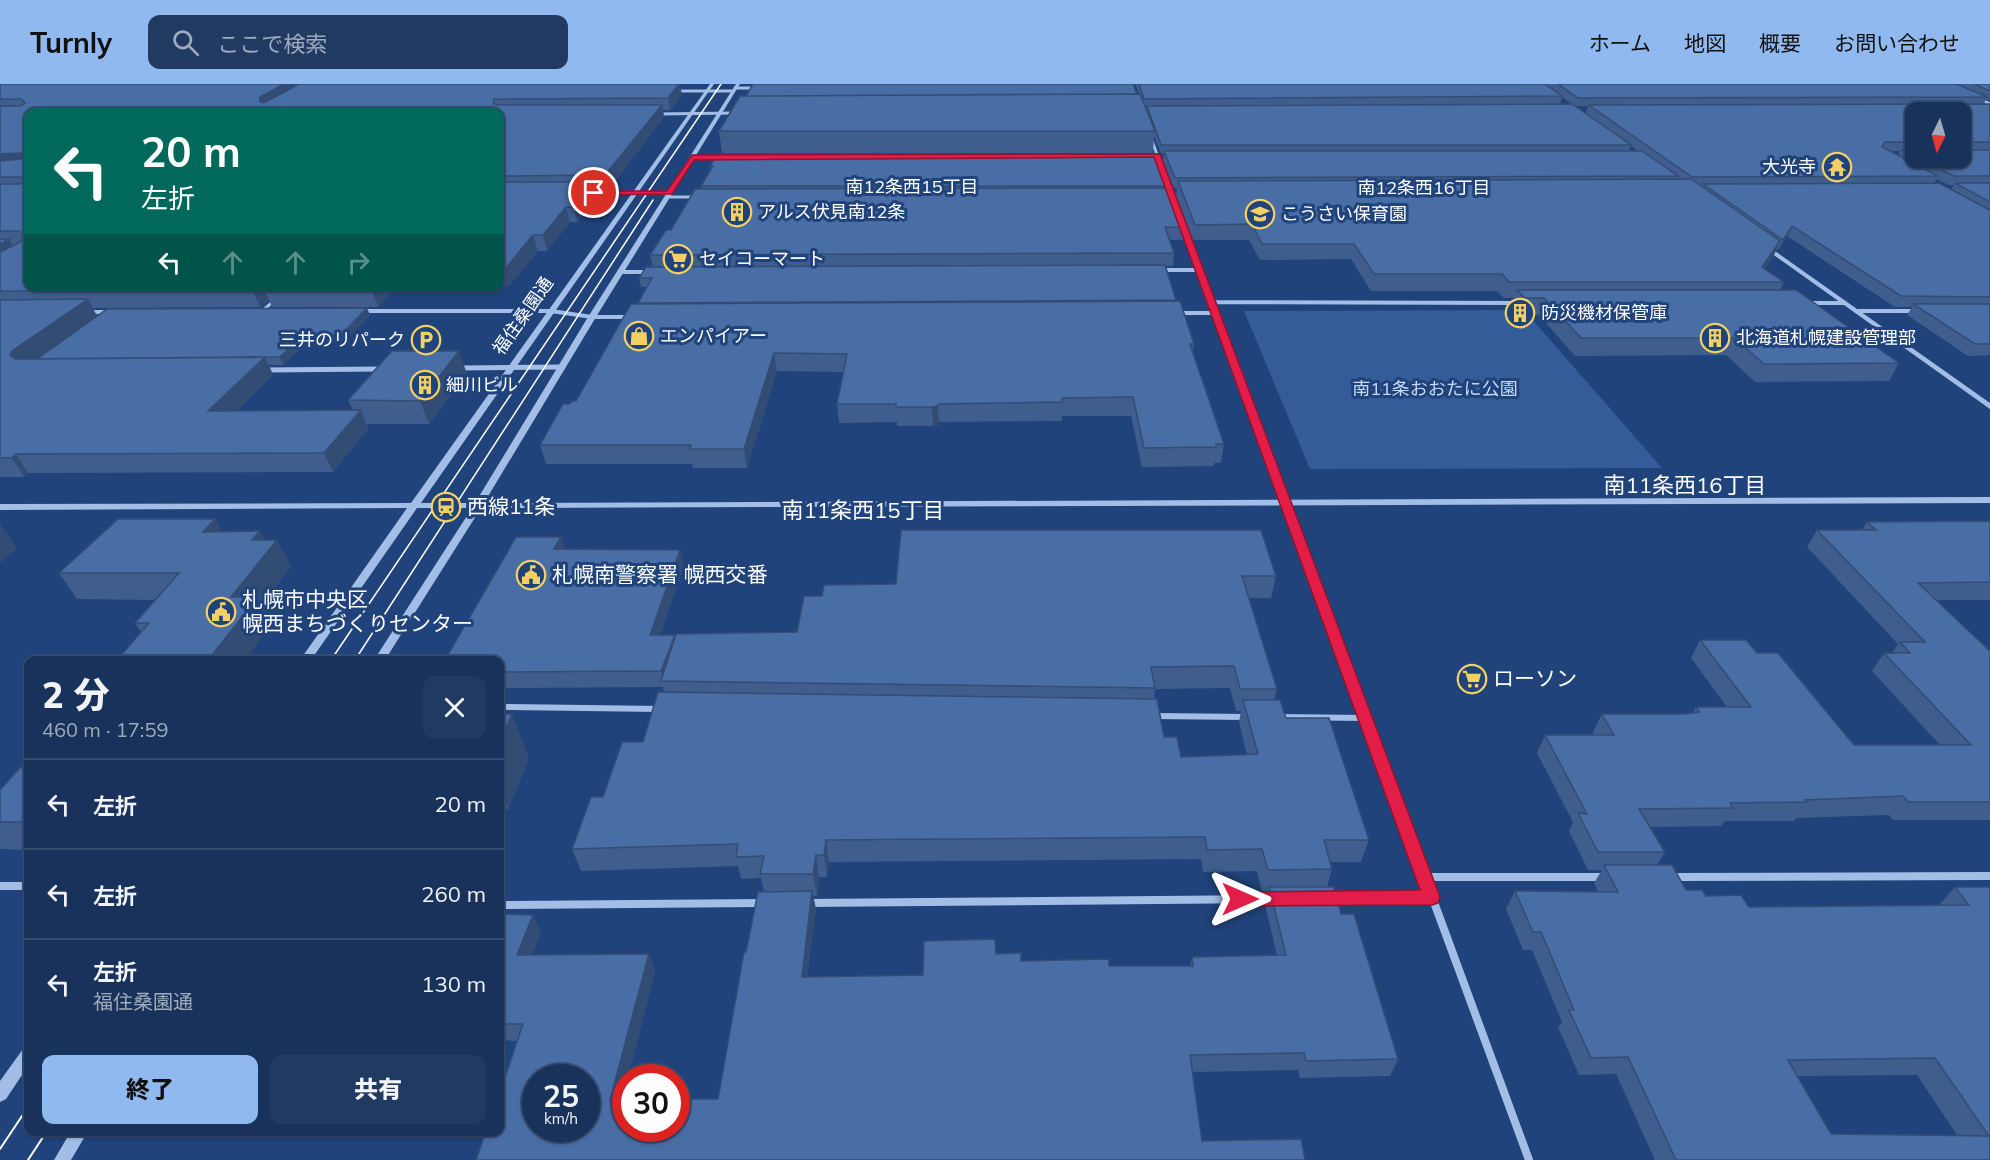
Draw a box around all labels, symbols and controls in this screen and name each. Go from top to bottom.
search box [148,15,568,69]
text: Turnly [30,25,112,60]
icon: search [169,26,202,59]
text: ここで検索 [217,30,327,58]
text: ホーム [1589,30,1651,56]
text: 地図 [1684,30,1726,56]
text: 概要 [1759,30,1801,56]
text: お問い合わせ [1834,30,1960,56]
north arrow [1905,102,1971,168]
map controls [1905,102,1971,168]
text: 20 m [141,125,241,178]
icon: left [42,132,120,210]
temple icon: 大光寺 [1821,151,1853,183]
place label: 大光寺 [1762,155,1816,178]
pin [568,167,619,218]
district label: 南12条西15丁目 [845,175,979,198]
icon: arrive [577,176,610,209]
district label: 南12条西16丁目 [1357,176,1491,199]
text: 左折 [141,181,195,215]
building icon: アルス伏見南12条 [721,196,753,228]
school or university icon: こうさい保育園 [1244,198,1276,230]
place label: アルス伏見南12条 [758,200,905,223]
place label: こうさい保育園 [1281,202,1407,225]
supermarket icon: セイコーマート [662,243,694,275]
icon: left [153,246,186,279]
icon: ahead [216,246,249,279]
icon: ahead [279,246,312,279]
icon: right [342,246,375,279]
place label: セイコーマート [699,247,825,270]
street label: 福住桑園通 [487,272,558,359]
building icon: 防災機材保管庫 [1504,297,1536,329]
place label: 防災機材保管庫 [1541,301,1667,324]
shop icon: エンパイアー [623,320,655,352]
building icon: 北海道札幌建設管理部 [1699,322,1731,354]
parking icon: 三井のリパーク [410,324,442,356]
place label: エンパイアー [660,324,767,347]
place label: 北海道札幌建設管理部 [1736,326,1916,349]
place label: 三井のリパーク [279,328,405,351]
building icon: 細川ビル [409,369,441,401]
place label: 細川ビル [446,373,518,396]
park label: 南11条おおたに公園 [1352,377,1518,400]
district label: 南11条西16丁目 [1604,471,1766,499]
station icon: 西線11条 [430,491,462,523]
place label: 西線11条 [467,493,555,519]
district label: 南11条西15丁目 [782,496,944,524]
public building icon: 札幌南警察署 幌西交番 [515,559,547,591]
place label: 札幌南警察署 幌西交番 [552,561,767,587]
place label: 札幌市中央区 幌西まちづくりセンター [242,586,473,636]
public building icon: 札幌市中央区 幌西まちづくりセンター [205,596,237,628]
supermarket icon: ローソン [1456,663,1488,695]
place label: ローソン [1493,665,1577,691]
text: 2 分 [42,672,110,717]
button: close [423,676,486,739]
text: 460 m · 17:59 [42,717,168,742]
icon: left [42,788,75,821]
text: 20 m [435,790,486,818]
text: 左折 [93,792,137,820]
position arrow [1208,867,1272,931]
icon: left [42,878,75,911]
text: 260 m [421,880,486,908]
text: 左折 [93,882,137,910]
text: 左折 [93,958,137,986]
icon: left [42,968,75,1001]
text: 130 m [421,970,486,998]
text: 福住桑園通 [93,989,193,1014]
button: 終了 [42,1055,258,1124]
button: 共有 [270,1055,486,1124]
speed limit sign: 30 [612,1064,690,1142]
text: 25 [543,1077,579,1115]
text: km/h [544,1109,578,1128]

